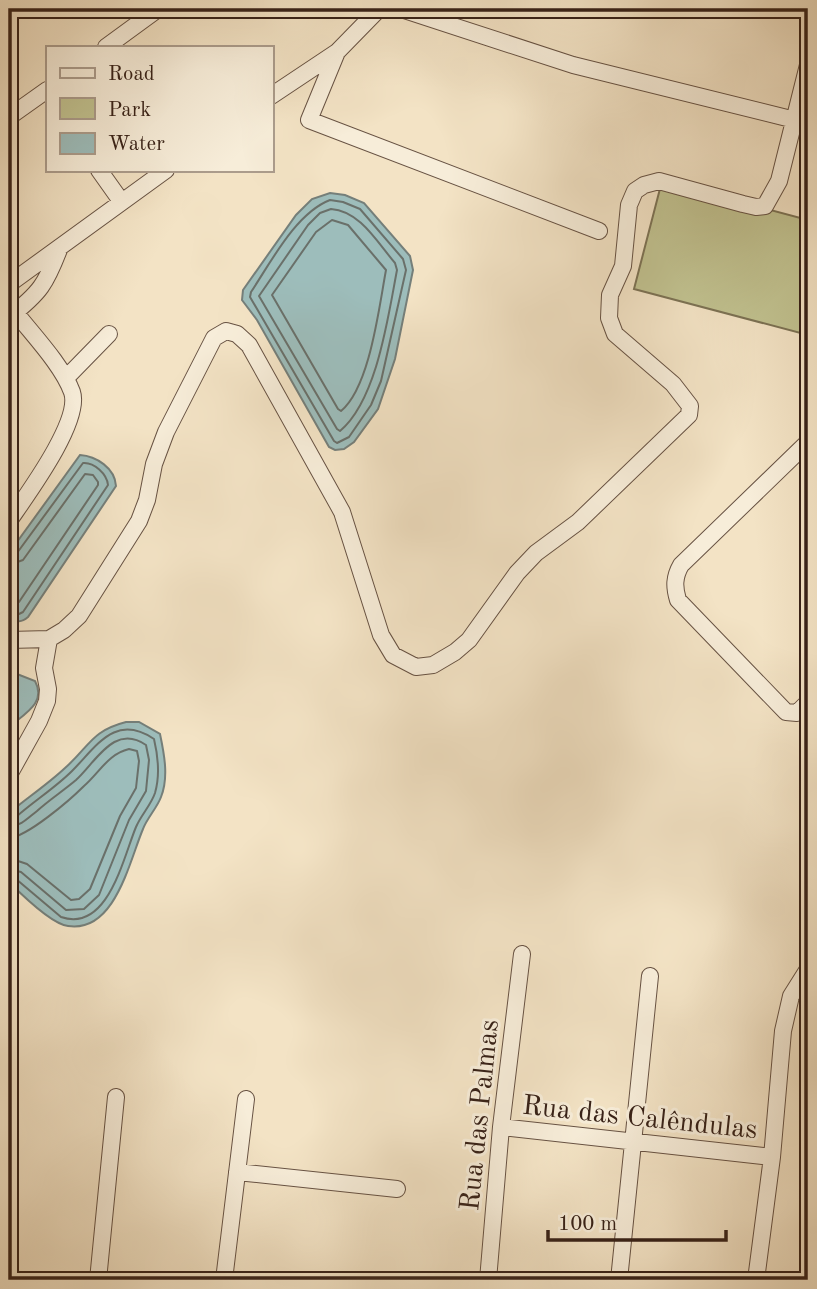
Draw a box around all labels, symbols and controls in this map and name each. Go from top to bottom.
legend [46,46,273,172]
text: Road [108,64,155,85]
text: Park [108,100,151,121]
text: Water [108,134,165,155]
street label: Rua das Palmas [457,1018,505,1213]
street label: Rua das Calêndulas [521,1093,759,1145]
scale bar [548,1198,726,1242]
text: 100 m [558,1214,617,1235]

